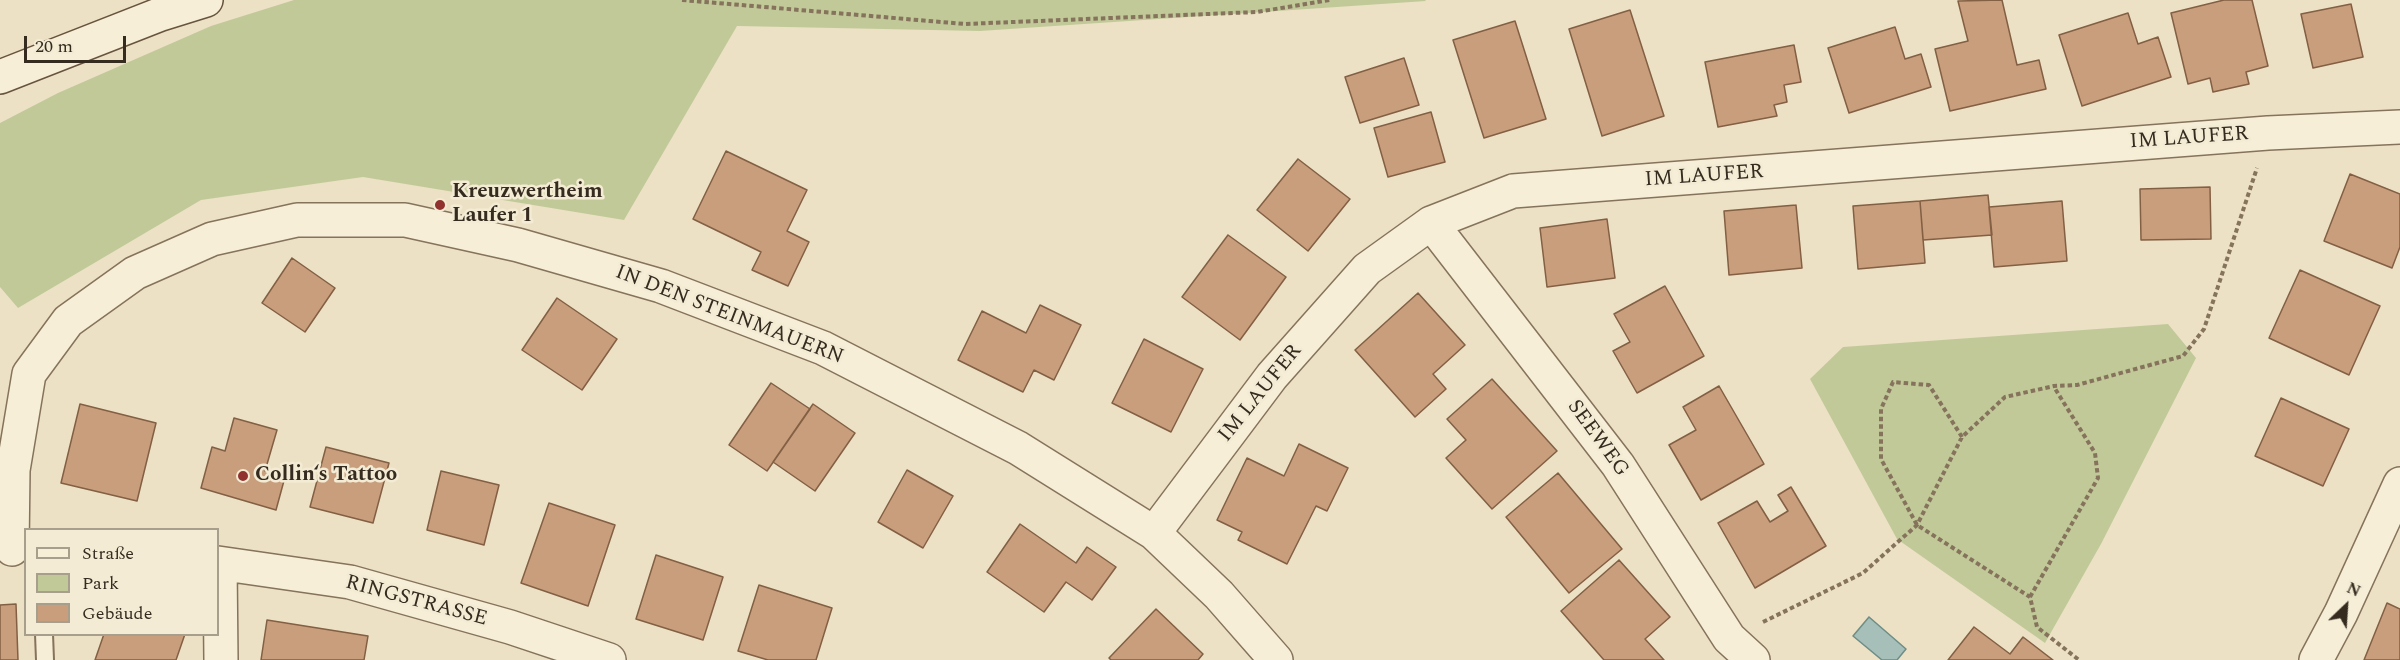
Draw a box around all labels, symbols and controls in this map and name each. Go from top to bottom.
scale bar [27,24,129,62]
text: 20 m [35,33,73,60]
street label: IM LAUFER [2129,122,2249,156]
street label: IM LAUFER [1644,160,1764,194]
place label: Kreuzwertheim Laufer 1 [452,180,603,230]
marker: Kreuzwertheim Laufer 1 [433,198,447,212]
street label: IN DEN STEINMAUERN [611,261,847,371]
street label: IM LAUFER [1214,340,1308,448]
street label: SEEWEG [1561,396,1633,482]
place label: Collin‘s Tattoo [255,463,397,489]
marker: Collin‘s Tattoo [236,469,250,483]
legend [24,528,219,636]
text: Straße [82,540,134,567]
text: Park [82,570,119,597]
street label: RINGSTRASSE [342,571,490,633]
north arrow [2316,576,2376,636]
text: N [2343,576,2365,603]
text: Gebäude [82,600,152,627]

